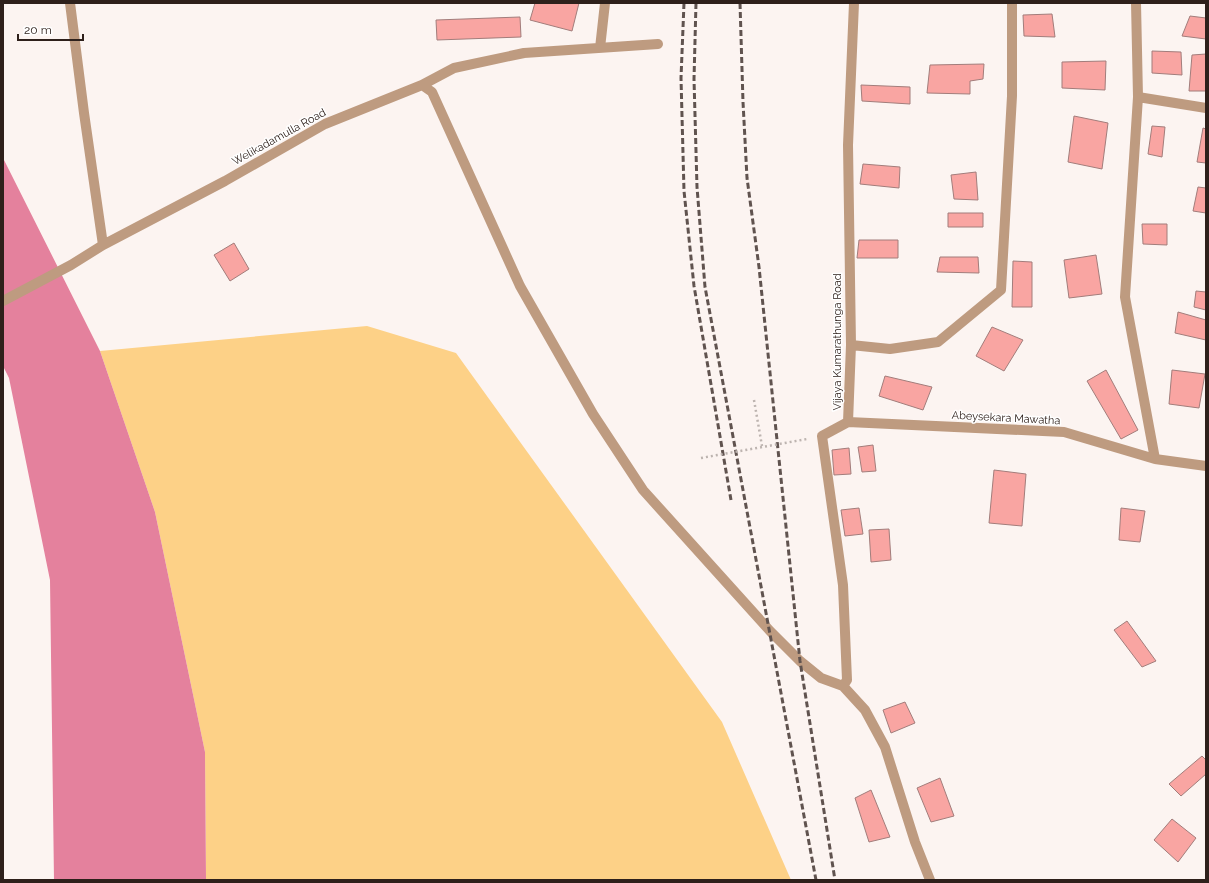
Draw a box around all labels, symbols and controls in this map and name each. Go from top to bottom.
scale bar [18,16,83,42]
text: 20 m [24,23,52,37]
street label: Welikadamulla Road [230,106,328,168]
street label: Vijaya Kumarathunga Road [831,273,844,411]
street label: Abeysekara Mawatha [951,409,1061,427]

